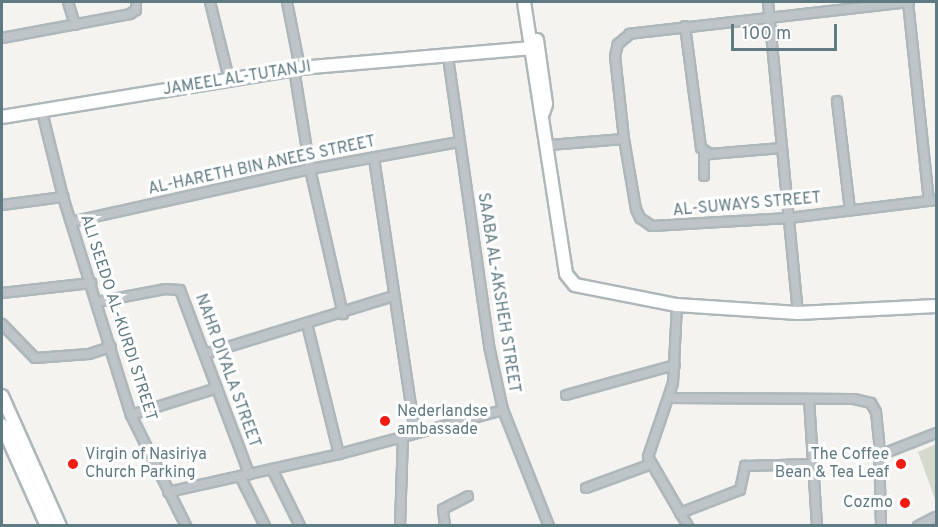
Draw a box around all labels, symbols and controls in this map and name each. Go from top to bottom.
scale bar [734,12,840,50]
text: 100 m [742,23,791,46]
street label: JAMEEL AL-TUTANJI [161,58,313,100]
street label: AL-HARETH BIN ANEES STREET [146,132,378,200]
street label: AL-SUWAYS STREET [672,189,822,221]
street label: SAABA AL-AKSHEH STREET [473,191,523,395]
street label: ALI SEEDO AL-KURDI STREET [75,212,161,424]
street label: NAHR DIYALA STREET [190,291,264,451]
place label: Nederlandse ambassade [397,402,488,440]
marker: Nederlandse ambassade [378,414,392,428]
place label: Virgin of Nasiriya Church Parking [85,445,207,483]
place label: The Coffee Bean & Tea Leaf [774,445,889,483]
marker: Virgin of Nasiriya Church Parking [66,457,80,471]
marker: The Coffee Bean & Tea Leaf [894,457,908,471]
place label: Cozmo [843,493,893,513]
marker: Cozmo [898,496,912,510]

